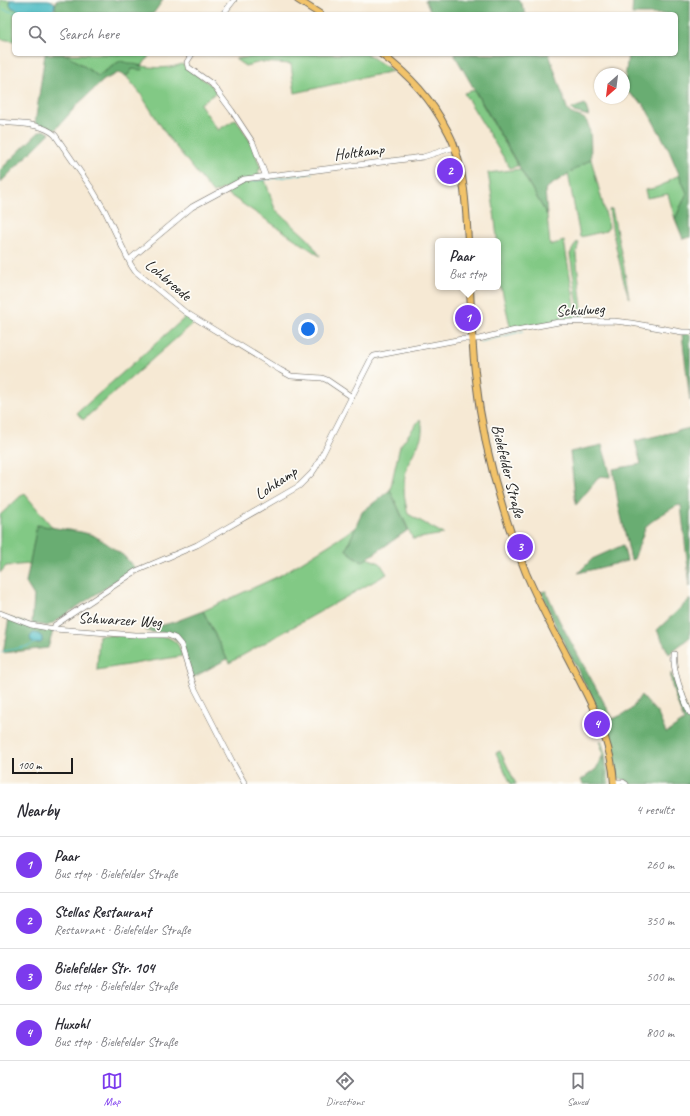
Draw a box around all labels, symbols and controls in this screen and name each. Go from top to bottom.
search box [12,12,678,56]
icon: search [26,23,48,45]
text: Search here [58,25,119,44]
north arrow [594,68,630,104]
street label: Holtkamp [333,139,386,165]
pin: 2 [437,156,463,186]
popup [435,238,501,290]
text: Paar [449,247,474,266]
street label: Lohbreede [141,255,197,306]
text: Bus stop [449,266,487,282]
street label: Schulweg [555,299,606,321]
pin: 1 [455,303,481,333]
your location [298,319,318,339]
street label: Bielefelder Straße [487,422,530,521]
street label: Lohkamp [251,461,302,504]
pin: 3 [507,532,533,562]
street label: Schwarzer Weg [78,608,164,632]
pin: 4 [584,709,610,739]
scale bar [12,756,73,775]
text: 100 m [18,758,42,772]
text: Nearby [16,800,59,821]
text: 4 results [636,802,674,818]
text: Paar [54,847,79,866]
text: 1 [26,857,32,873]
text: 260 m [646,857,674,873]
text: Bus stop · Bielefelder Straße [54,866,177,882]
text: Stellas Restaurant [54,903,151,922]
text: 2 [26,913,32,929]
text: 350 m [646,913,674,929]
text: Restaurant · Bielefelder Straße [54,922,190,938]
text: Bielefelder Str. 104 [54,959,155,978]
text: 3 [26,969,32,985]
text: 500 m [646,969,674,985]
text: Bus stop · Bielefelder Straße [54,978,177,994]
text: Huxohl [54,1015,89,1034]
text: 4 [26,1025,32,1041]
text: 800 m [646,1025,674,1041]
text: Bus stop · Bielefelder Straße [54,1034,177,1050]
tab: Map [101,1070,123,1108]
tab: Directions [326,1070,364,1108]
tab: Saved [567,1070,589,1108]

